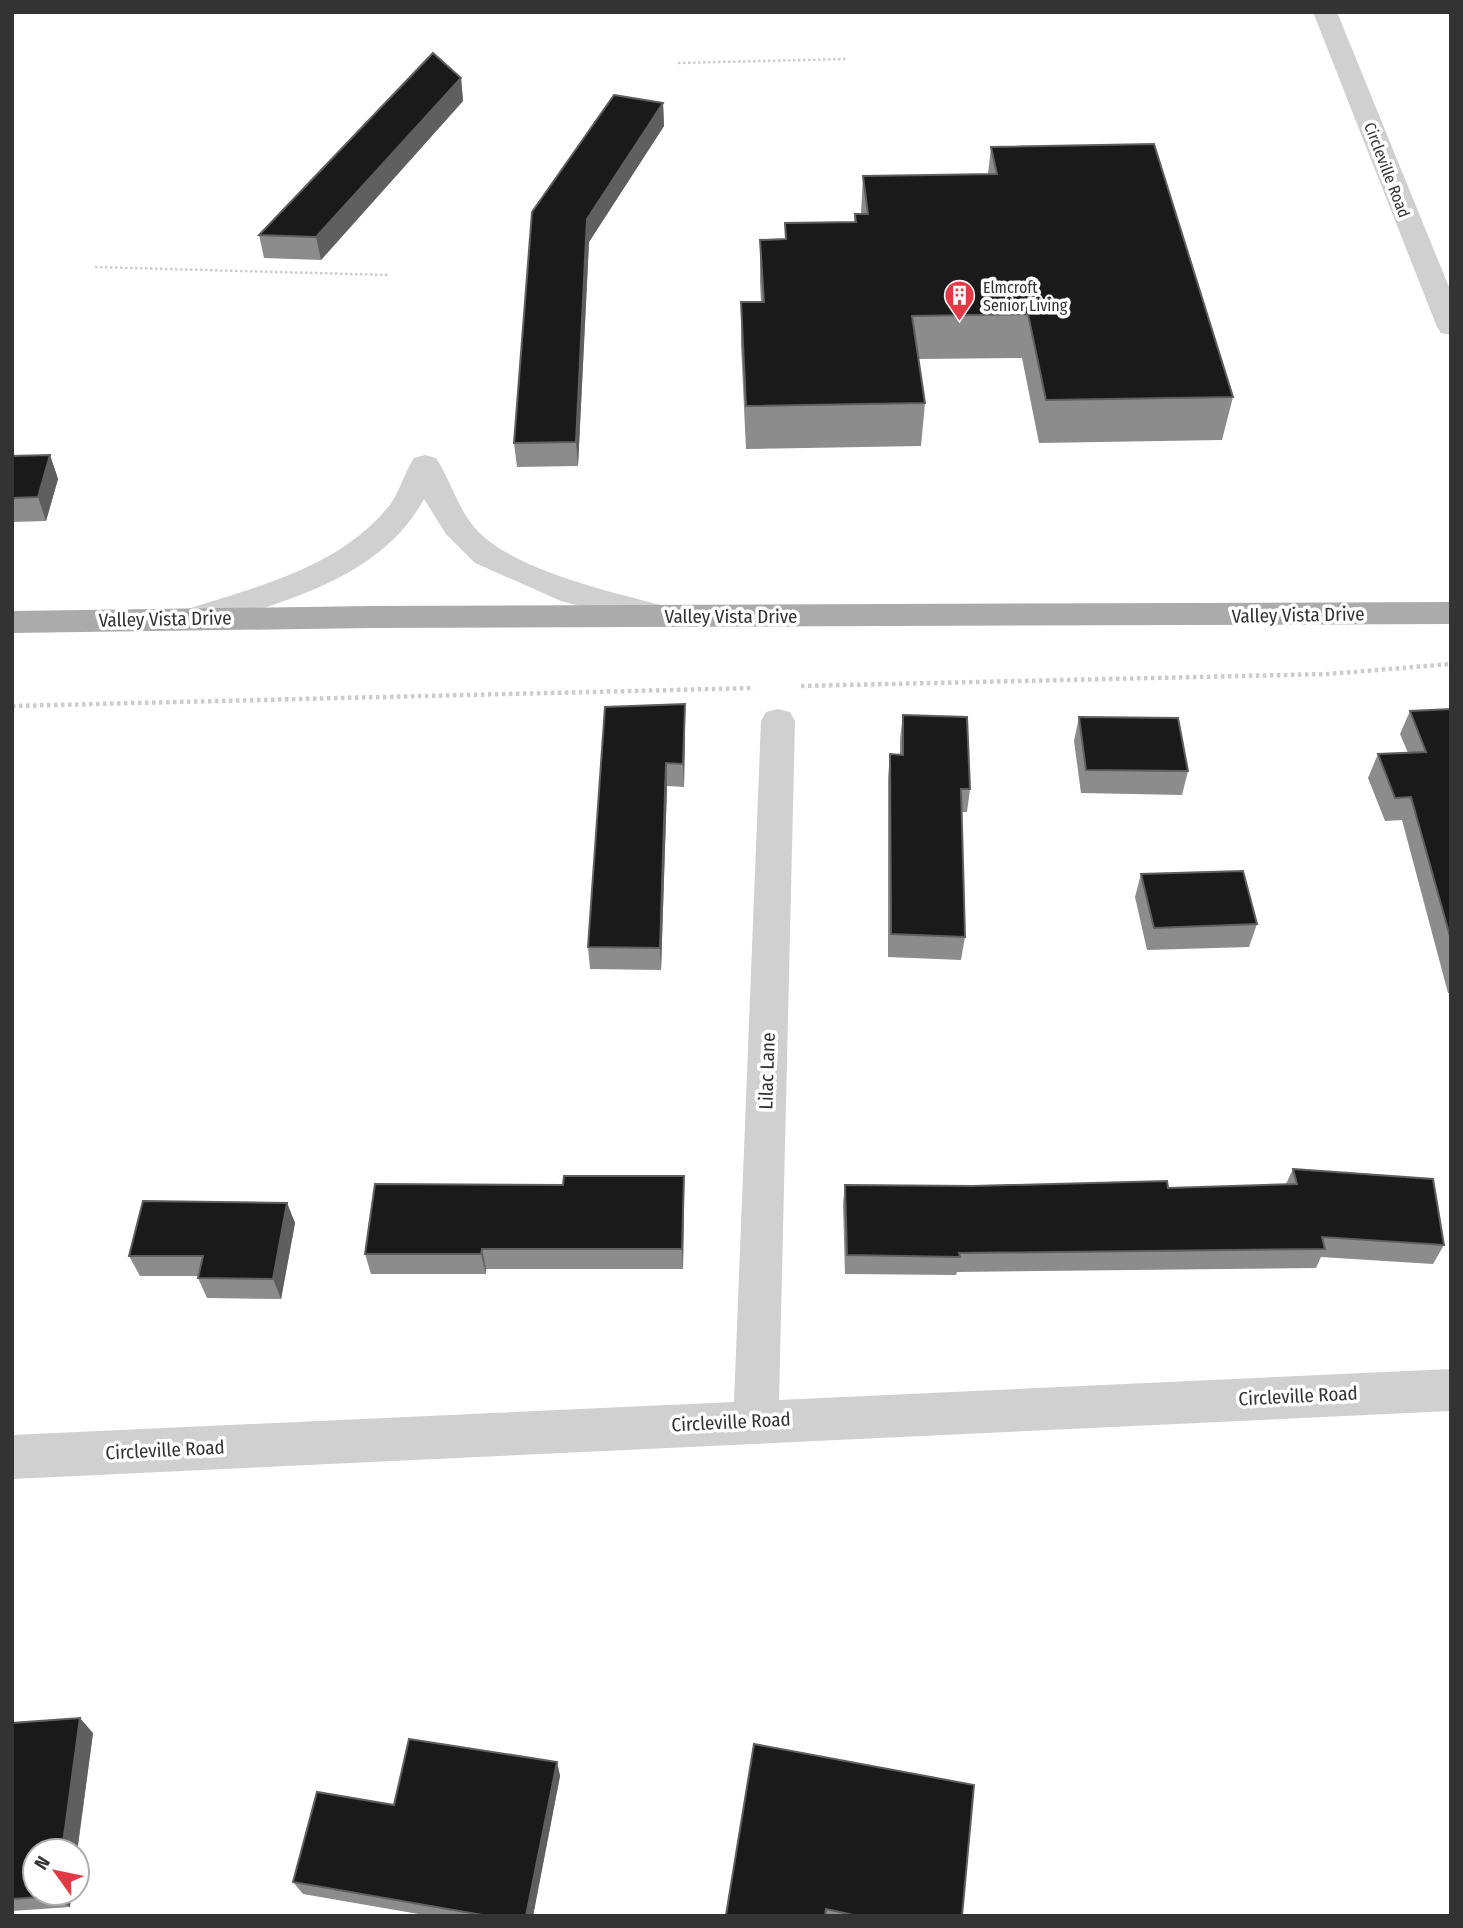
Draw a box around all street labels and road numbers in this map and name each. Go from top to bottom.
street label: Circleville Road [1360,120,1414,220]
street label: Valley Vista Drive [1231,602,1365,628]
street label: Valley Vista Drive [665,605,797,628]
street label: Valley Vista Drive [98,606,232,632]
street label: Lilac Lane [754,1032,780,1110]
street label: Circleville Road [1238,1381,1358,1411]
street label: Circleville Road [671,1407,791,1437]
street label: Circleville Road [105,1435,225,1465]

